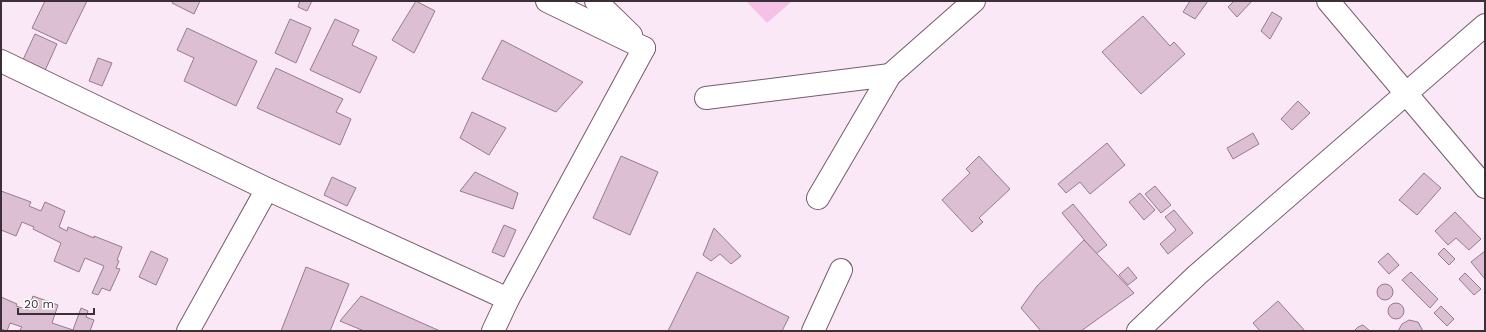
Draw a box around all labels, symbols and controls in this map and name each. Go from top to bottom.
scale bar [18,290,94,316]
text: 20 m [24,297,54,311]

